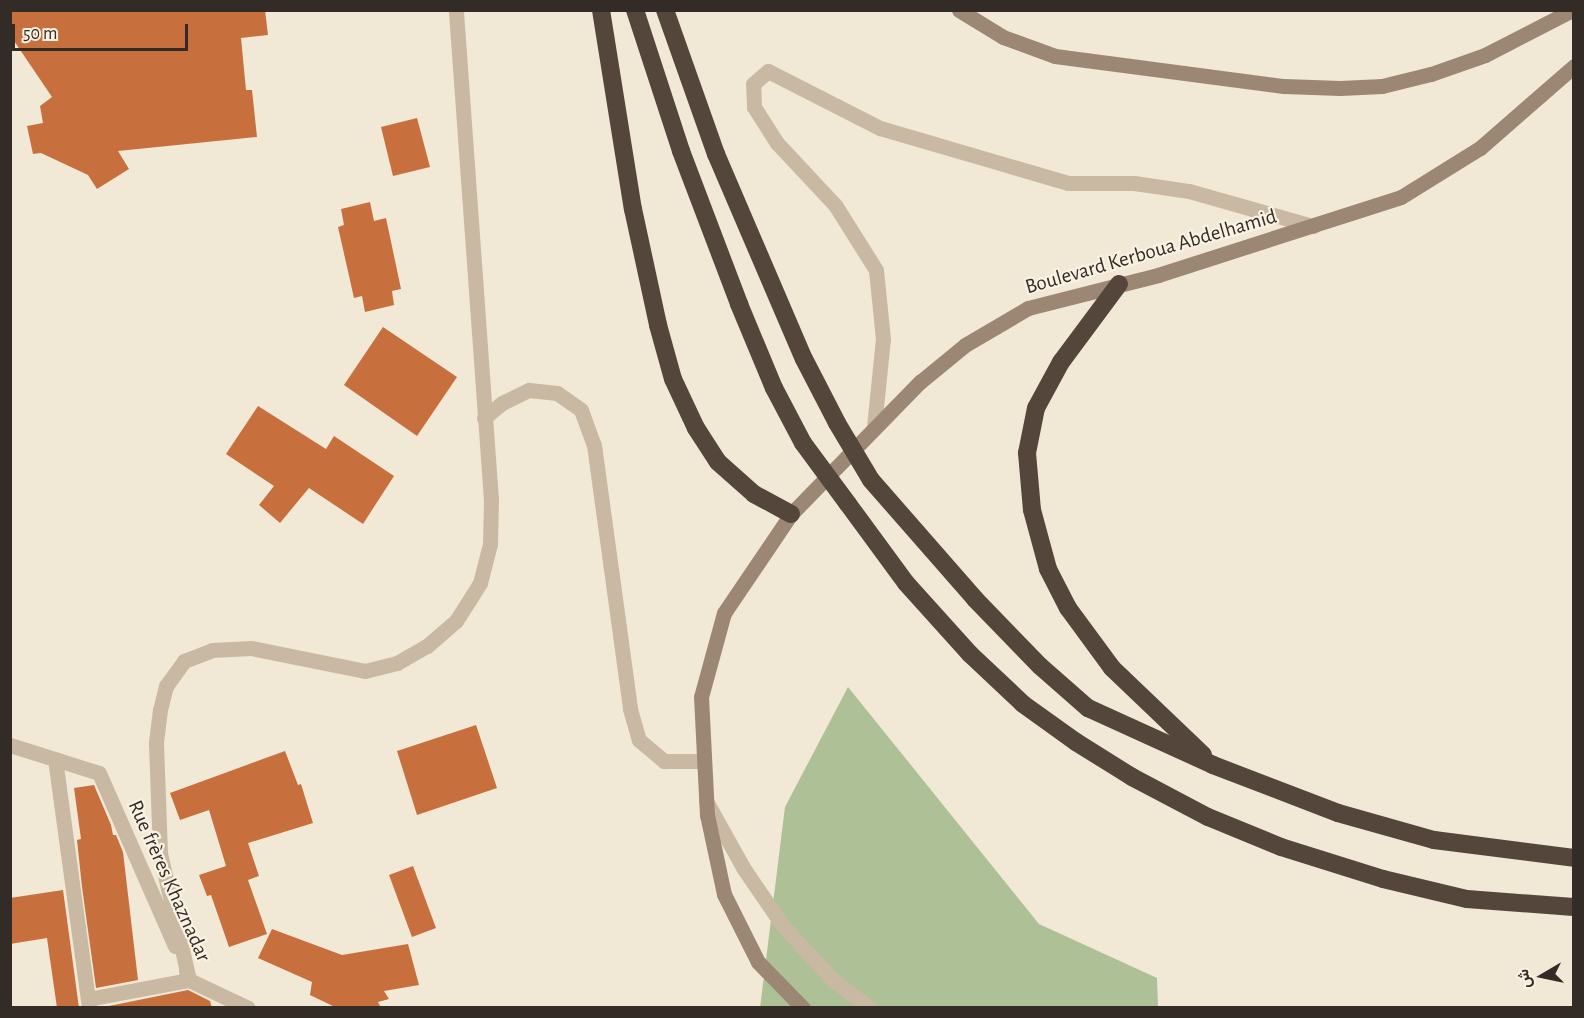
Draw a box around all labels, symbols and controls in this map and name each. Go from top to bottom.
scale bar [15,12,190,50]
text: 50 m [23,25,57,43]
street label: Boulevard Kerboua Abdelhamid [1022,204,1280,300]
street label: Rue frères Khaznadar [122,796,216,966]
north arrow [1512,946,1572,1006]
text: ش [1515,968,1534,990]

